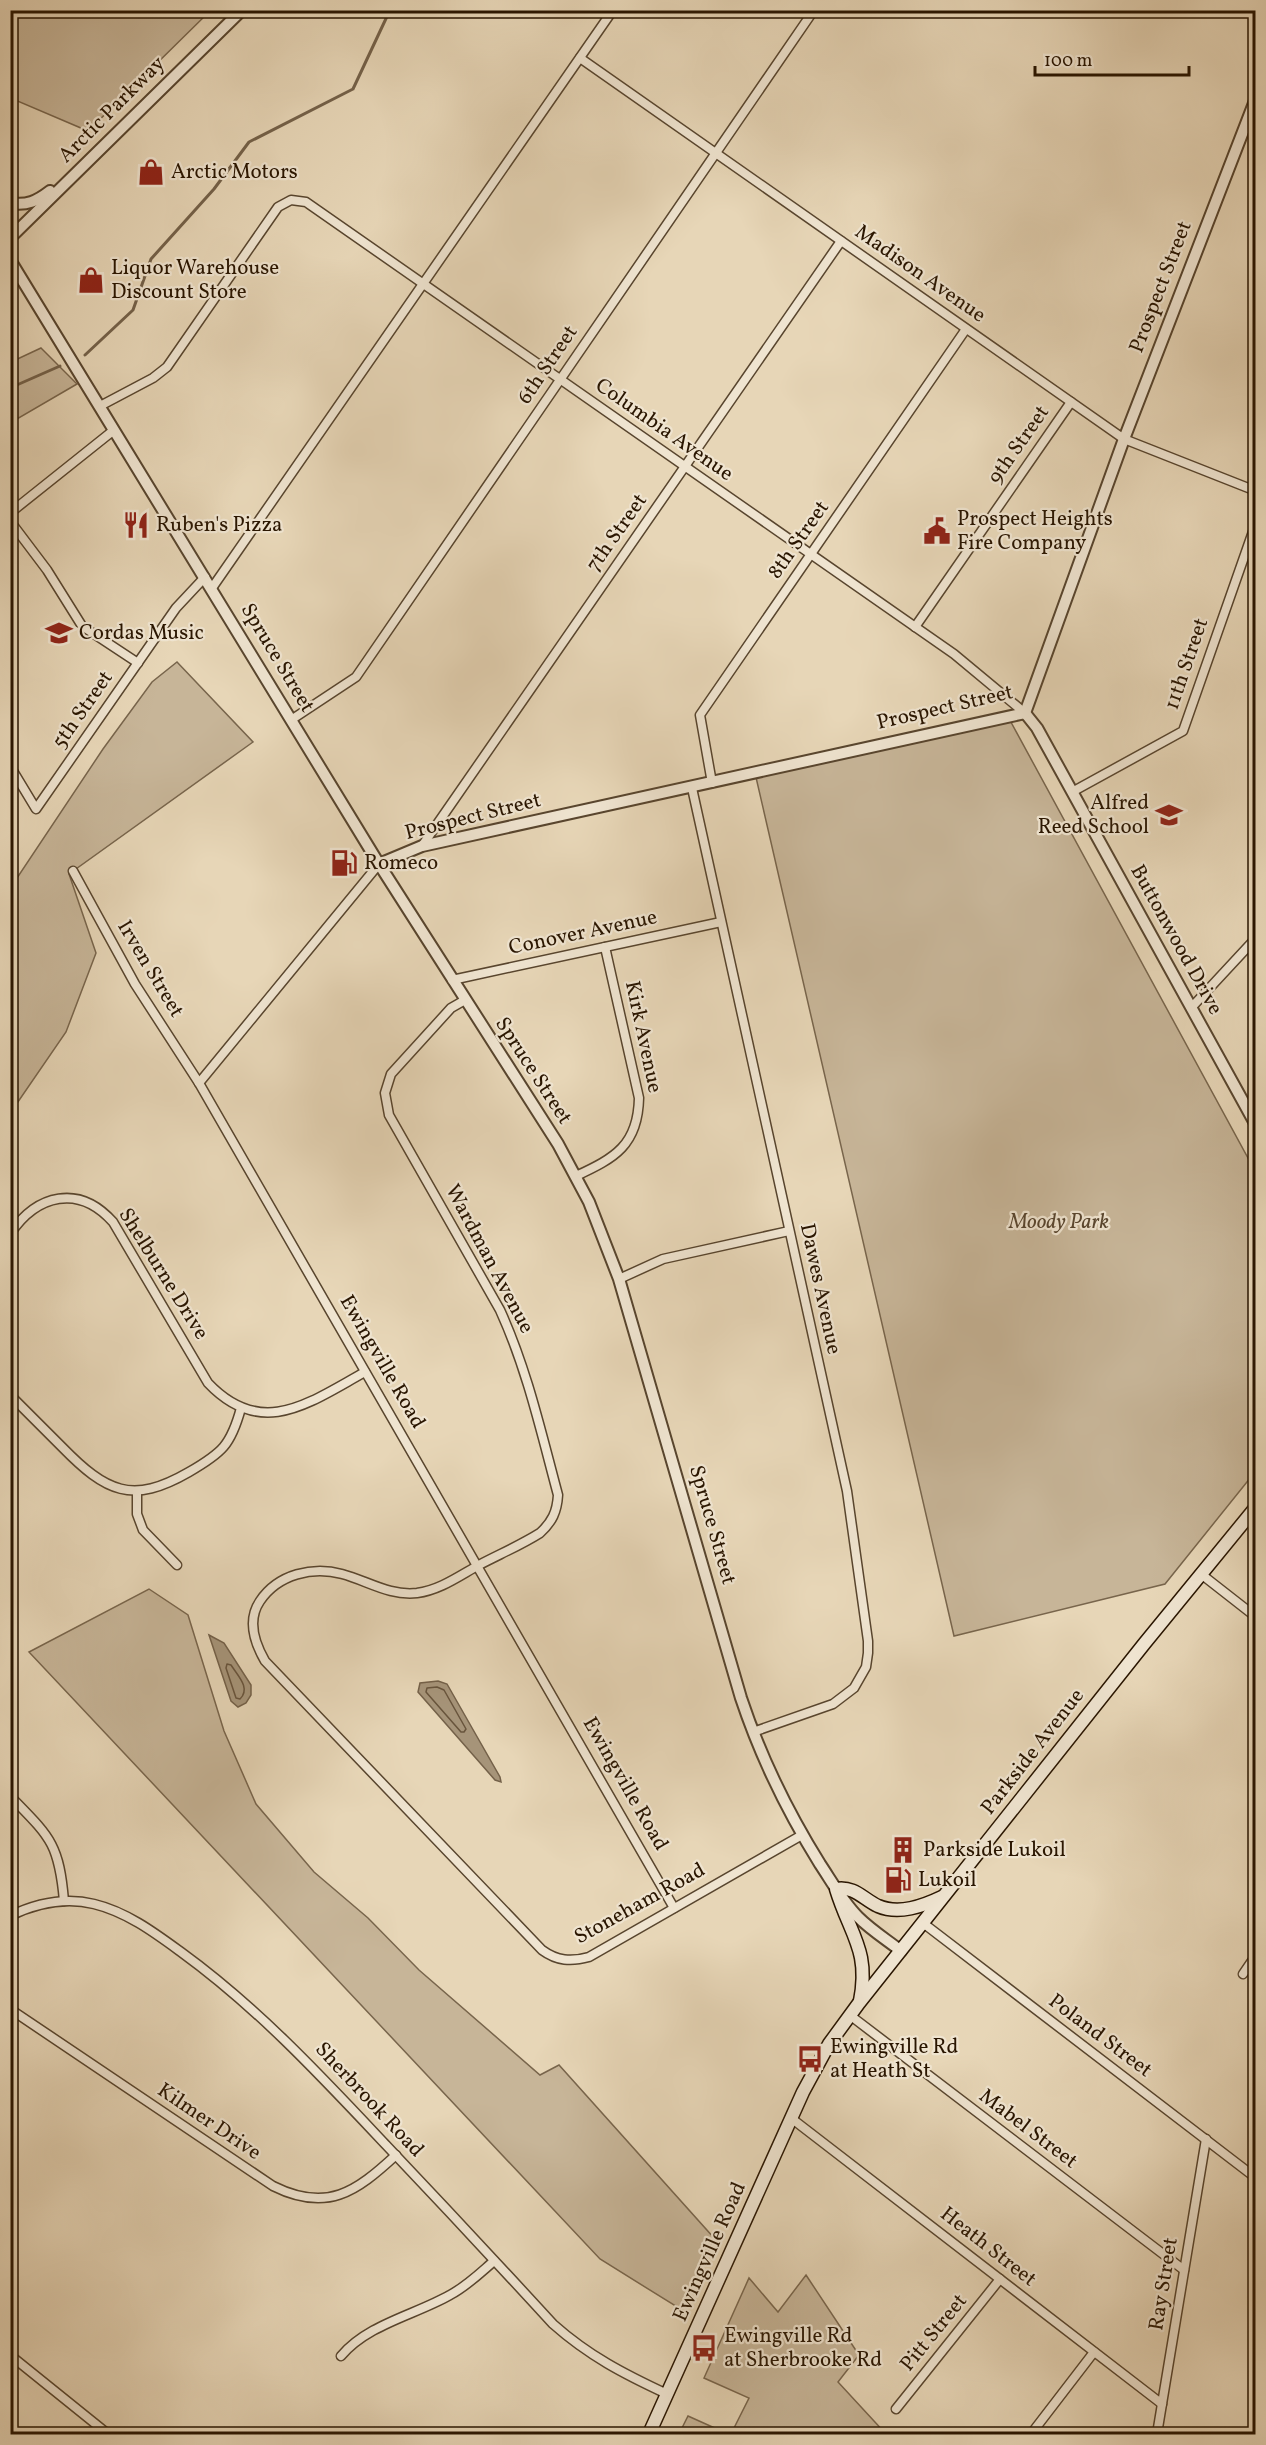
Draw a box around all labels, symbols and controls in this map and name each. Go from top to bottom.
scale bar [1035,39,1190,77]
text: 100 m [1044,49,1093,74]
street label: Arctic Parkway [52,50,172,170]
shop icon: Arctic Motors [136,157,166,187]
place label: Arctic Motors [171,158,298,187]
street label: Prospect Street [1123,217,1199,357]
street label: Madison Avenue [849,218,991,330]
place label: Liquor Warehouse Discount Store [111,254,279,307]
shop icon: Liquor Warehouse Discount Store [76,265,106,295]
street label: 6th Street [511,320,585,410]
street label: Columbia Avenue [589,372,739,489]
street label: 9th Street [981,400,1057,490]
street label: 7th Street [580,488,654,578]
street label: 8th Street [761,495,837,585]
place label: Prospect Heights Fire Company [957,505,1113,558]
restaurant icon: Ruben's Pizza [121,510,151,540]
place label: Ruben's Pizza [156,511,283,540]
public building icon: Prospect Heights Fire Company [922,516,952,546]
street label: Spruce Street [233,598,321,718]
street label: 11th Street [1158,614,1216,714]
school or university icon: Cordas Music [44,618,74,648]
place label: Cordas Music [79,619,204,648]
street label: 5th Street [46,665,120,755]
street label: Prospect Street [874,678,1016,738]
street label: Prospect Street [402,786,544,848]
place label: Alfred Reed School [1038,789,1149,842]
school or university icon: Alfred Reed School [1154,800,1184,830]
fuel station icon: Romeco [329,848,359,878]
place label: Romeco [364,849,438,878]
street label: Buttonwood Drive [1123,860,1229,1020]
street label: Conover Avenue [506,903,660,963]
street label: Irven Street [110,915,190,1023]
street label: Kirk Avenue [617,978,669,1096]
street label: Spruce Street [487,1012,579,1130]
street label: Wardman Avenue [437,1179,541,1339]
street label: Shelburne Drive [111,1203,215,1346]
park label: Moody Park [1008,1208,1109,1237]
street label: Dawes Avenue [792,1221,848,1357]
street label: Ewingville Road [332,1290,432,1434]
street label: Spruce Street [681,1462,743,1588]
street label: Parkside Avenue [975,1683,1092,1821]
street label: Ewingville Road [575,1712,675,1856]
building icon: Parkside Lukoil [888,1835,918,1865]
place label: Parkside Lukoil [923,1836,1066,1865]
street label: Stoneham Road [569,1856,711,1952]
fuel station icon: Lukoil [883,1865,913,1895]
place label: Lukoil [918,1866,977,1895]
street label: Poland Street [1042,1987,1158,2085]
place label: Ewingville Rd at Heath St [830,2033,958,2086]
street label: Sherbrook Road [308,2036,430,2164]
bus stop icon: Ewingville Rd at Heath St [795,2044,825,2074]
street label: Kilmer Drive [151,2077,267,2167]
street label: Mabel Street [973,2082,1083,2176]
street label: Ewingville Road [666,2178,754,2326]
street label: Heath Street [934,2200,1042,2294]
street label: Ray Street [1142,2235,1186,2333]
street label: Pitt Street [894,2288,974,2378]
place label: Ewingville Rd at Sherbrooke Rd [724,2322,882,2375]
bus stop icon: Ewingville Rd at Sherbrooke Rd [689,2333,719,2363]

